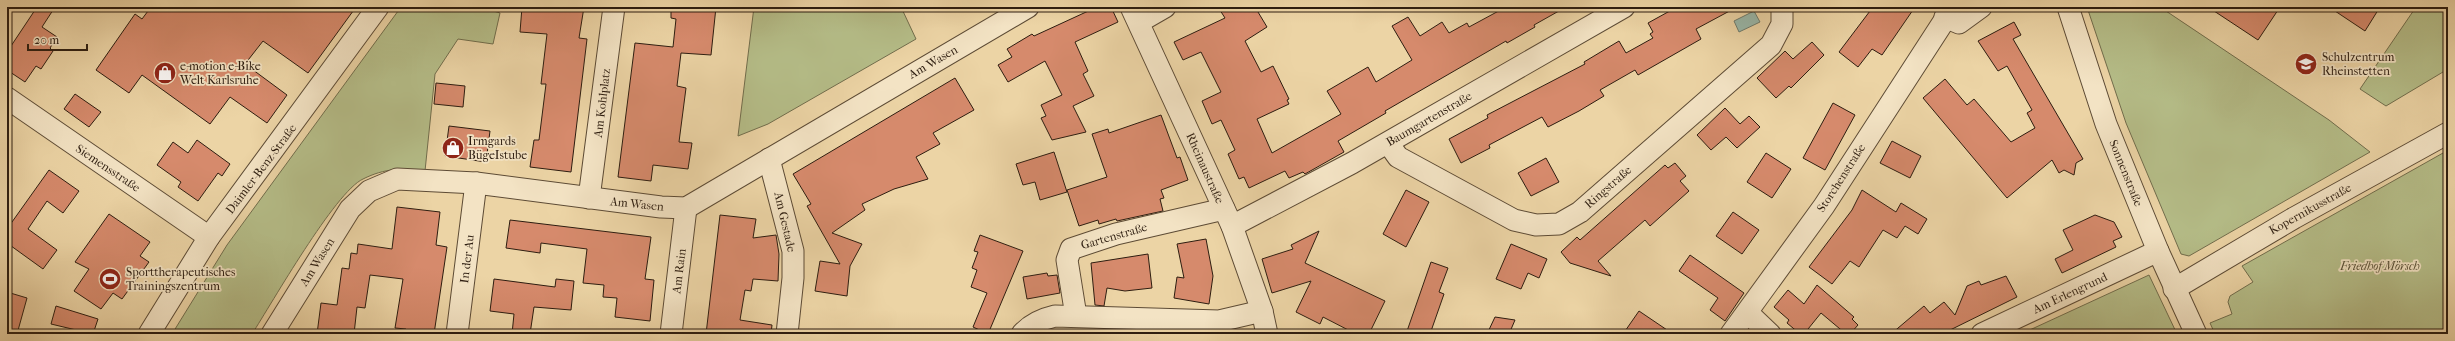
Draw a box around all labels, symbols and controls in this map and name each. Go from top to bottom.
scale bar [28,26,87,52]
text: 20 m [34,33,59,47]
street label: Am Wasen [905,42,960,82]
place label: Schulzentrum Rheinstetten [2322,50,2394,78]
school or university icon: Schulzentrum Rheinstetten [2293,51,2319,77]
place label: e-motion e-Bike Welt Karlsruhe [179,59,261,87]
shop icon: e-motion e-Bike Welt Karlsruhe [152,60,178,86]
street label: Am Kohlplatz [591,67,613,139]
street label: Baumgartenstraße [1384,89,1474,149]
street label: Daimler-Benz-Straße [223,121,299,216]
street label: Rheinaustraße [1183,130,1227,206]
place label: Irmgards BügeIstube [468,134,527,162]
shop icon: Irmgards BügeIstube [440,135,466,161]
street label: Sonnenstraße [2106,138,2146,209]
street label: Siemensstraße [73,141,143,195]
street label: Storchenstraße [1814,141,1868,215]
street label: Ringstraße [1582,163,1634,211]
street label: Kopernikusstraße [2266,181,2354,237]
street label: Am Gestade [771,189,799,254]
street label: Am Wasen [608,194,665,214]
street label: Gartenstraße [1079,220,1149,252]
street label: In der Au [457,234,477,284]
street label: Am Wasen [296,235,337,290]
street label: Am Rain [669,248,689,295]
park label: Friedhof Mörsch [2339,259,2420,273]
place label: Sporttherapeutisches Trainingszentrum [126,265,236,293]
sports icon: Sporttherapeutisches Trainingszentrum [97,266,123,292]
street label: Am Erlengrund [2030,269,2110,317]

